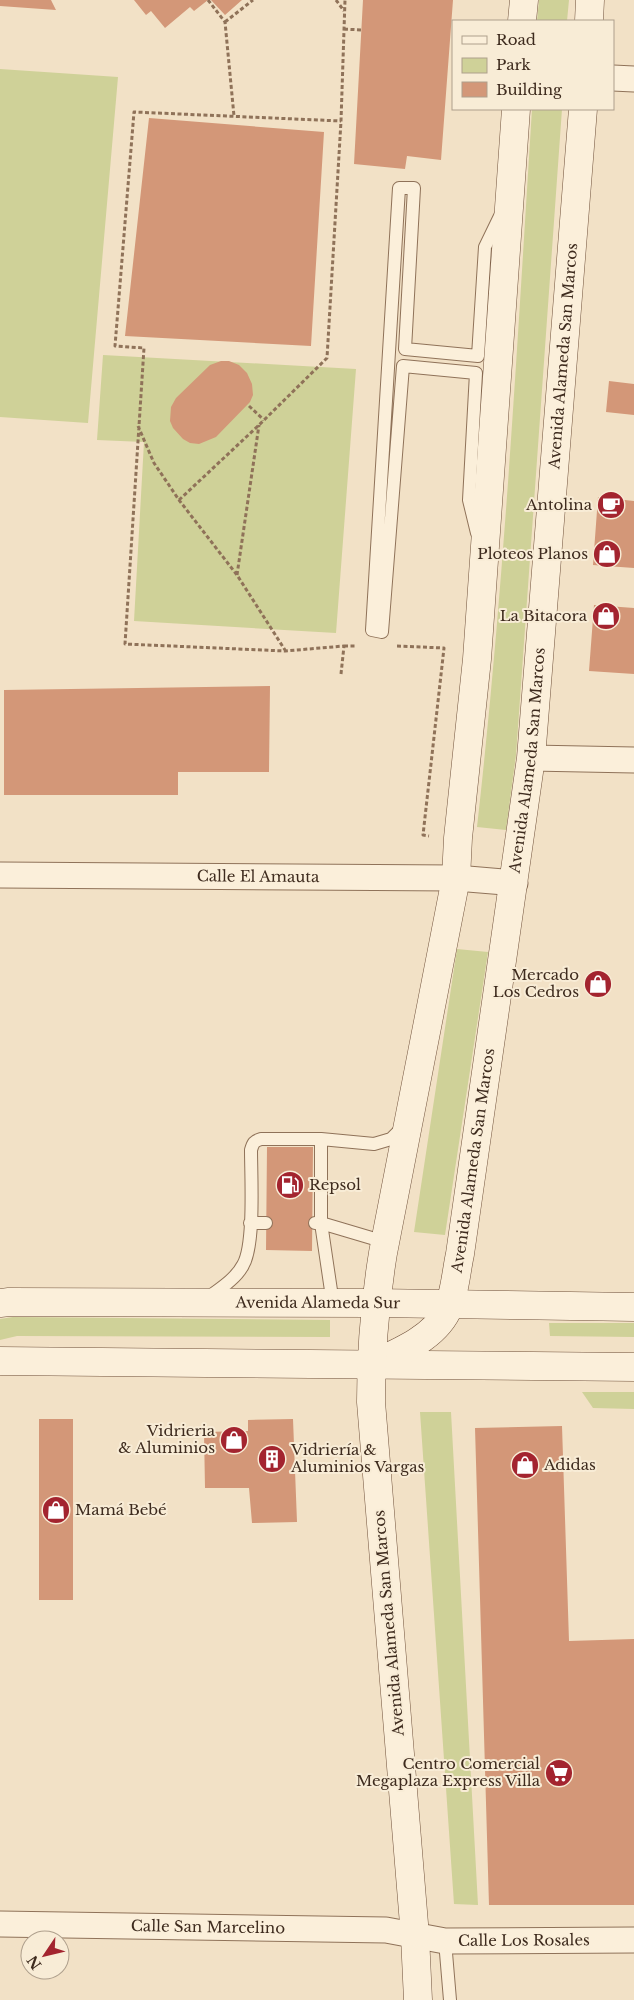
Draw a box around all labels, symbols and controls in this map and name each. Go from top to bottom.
legend [452,20,614,110]
text: Road [496,30,536,49]
text: Park [496,55,532,74]
text: Building [496,80,563,99]
street label: Avenida Alameda San Marcos [544,242,581,471]
cafe icon: Antolina [596,490,626,520]
place label: Antolina [525,495,593,514]
shop icon: Ploteos Planos [592,539,622,569]
place label: Ploteos Planos [477,544,588,563]
shop icon: La Bitacora [591,601,621,631]
place label: La Bitacora [500,606,588,625]
street label: Avenida Alameda San Marcos [505,647,549,875]
street label: Calle El Amauta [197,866,320,886]
place label: Mercado Los Cedros [493,965,579,1001]
shop icon: Mercado Los Cedros [583,969,613,999]
street label: Avenida Alameda San Marcos [447,1047,498,1275]
fuel station icon: Repsol [275,1170,305,1200]
place label: Repsol [309,1175,361,1194]
street label: Avenida Alameda Sur [235,1293,401,1312]
place label: Vidrieria & Aluminios [118,1421,216,1457]
shop icon: Vidrieria & Aluminios [219,1425,249,1455]
place label: Vidriería & Aluminios Vargas [290,1440,425,1476]
building icon: Vidriería & Aluminios Vargas [257,1444,287,1474]
shop icon: Adidas [510,1450,540,1480]
place label: Adidas [543,1455,596,1474]
shop icon: Mamá Bebé [41,1495,71,1525]
place label: Mamá Bebé [75,1500,167,1519]
street label: Avenida Alameda San Marcos [369,1509,408,1738]
place label: Centro Comercial Megaplaza Express Villa [356,1754,541,1790]
supermarket icon: Centro Comercial Megaplaza Express Villa [544,1758,574,1788]
street label: Calle San Marcelino [131,1916,285,1937]
north arrow [20,1930,70,1980]
street label: Calle Los Rosales [458,1930,590,1950]
text: N [23,1952,46,1973]

